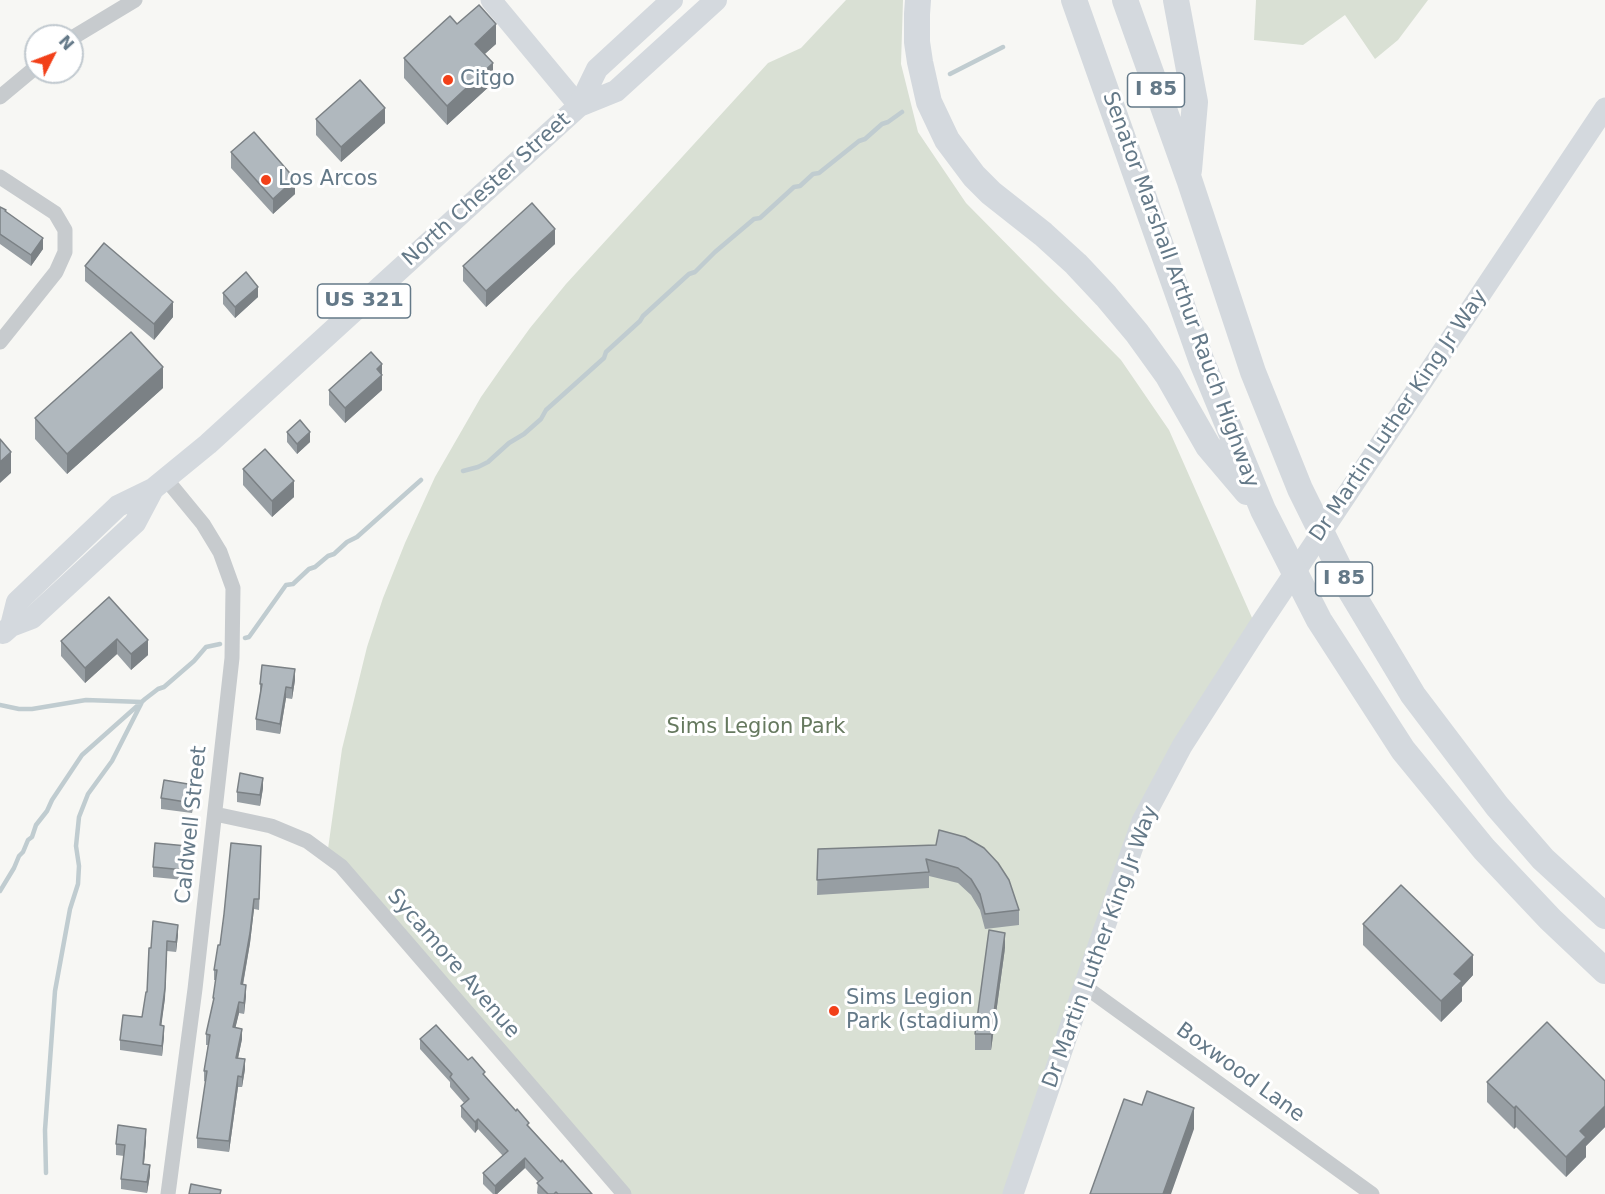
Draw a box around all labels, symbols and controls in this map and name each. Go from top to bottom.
north arrow [24,24,84,84]
text: N [55,32,78,54]
place label: Citgo [460,67,515,93]
marker: Citgo [441,73,455,87]
road number: I 85 [1128,73,1184,107]
street label: Senator Marshall Arthur Rauch Highway [1096,89,1264,491]
street label: North Chester Street [398,108,576,272]
place label: Los Arcos [278,167,378,193]
marker: Los Arcos [259,173,273,187]
road number: US 321 [318,284,410,318]
street label: Dr Martin Luther King Jr Way [1305,285,1493,547]
road number: I 85 [1316,562,1372,596]
park label: Sims Legion Park [667,715,845,741]
street label: Caldwell Street [171,745,213,905]
street label: Dr Martin Luther King Jr Way [1038,802,1164,1092]
street label: Sycamore Avenue [381,884,525,1044]
place label: Sims Legion Park (stadium) [846,986,999,1036]
marker: Sims Legion Park (stadium) [827,1004,841,1018]
street label: Boxwood Lane [1171,1018,1309,1128]

